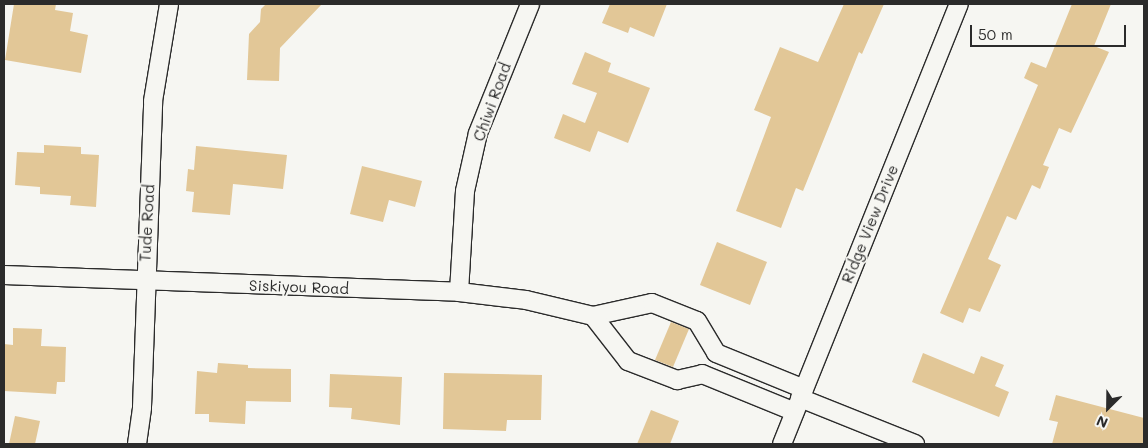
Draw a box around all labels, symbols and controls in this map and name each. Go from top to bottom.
scale bar [973,15,1129,47]
text: 50 m [978,24,1013,44]
street label: Chiwi Road [469,60,515,144]
street label: Ridge View Drive [838,162,902,286]
street label: Tude Road [136,184,158,262]
street label: Siskiyou Road [249,276,349,298]
north arrow [1083,383,1133,433]
text: N [1093,411,1111,433]

